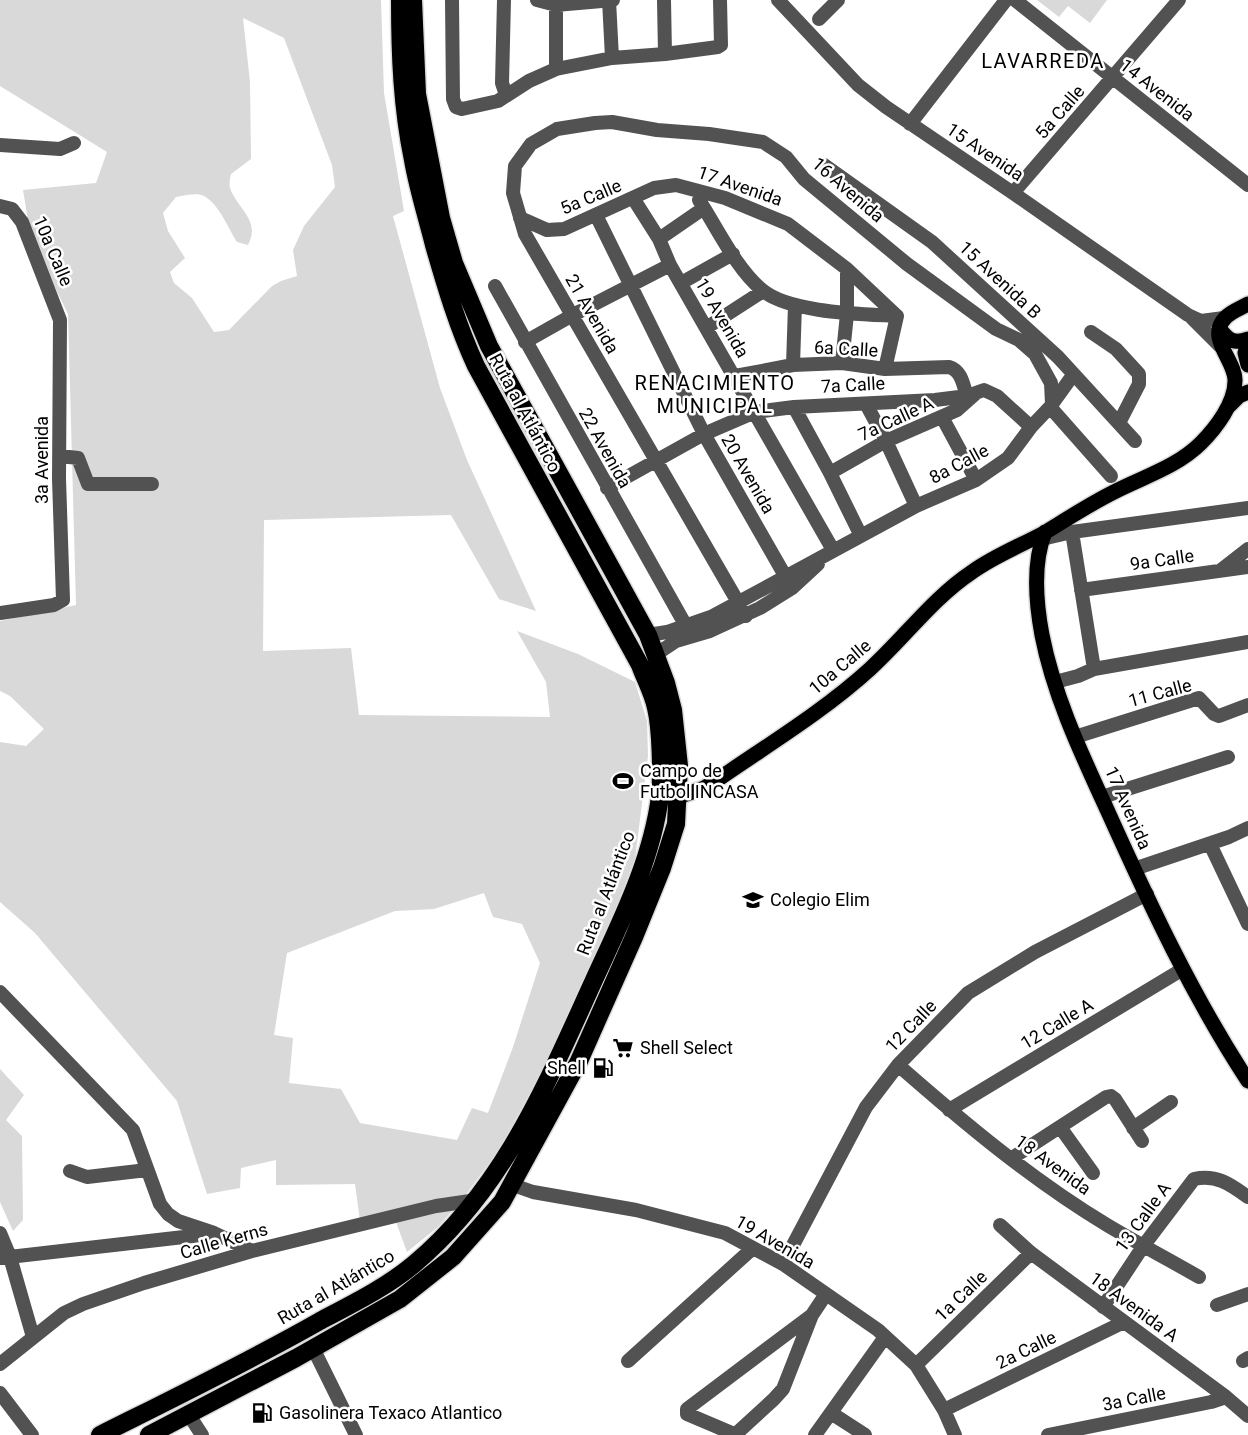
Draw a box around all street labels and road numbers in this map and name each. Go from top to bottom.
street label: 14 Avenida [1116,54,1199,125]
street label: 5a Calle [1031,81,1089,143]
street label: 15 Avenida [943,118,1028,185]
street label: 16 Avenida [808,153,889,227]
street label: 17 Avenida [695,161,785,210]
street label: 5a Calle [557,174,624,219]
street label: 10a Calle [29,213,78,289]
street label: 15 Avenida B [955,236,1046,323]
street label: 21 Avenida [561,270,624,357]
street label: 19 Avenida [691,274,754,361]
street label: 6a Calle [813,336,879,361]
street label: Ruta al Atlántico [485,350,566,476]
street label: 7a Calle [820,372,886,397]
street label: 7a Calle A [855,392,937,445]
street label: 22 Avenida [575,404,636,492]
street label: 3a Avenida [31,416,52,504]
street label: 20 Avenida [717,430,780,517]
street label: 8a Calle [925,439,992,488]
street label: 9a Calle [1129,545,1195,574]
street label: 10a Calle [804,635,875,699]
street label: 11 Calle [1126,674,1194,711]
street label: 17 Avenida [1101,763,1156,852]
street label: Ruta al Atlántico [572,828,639,958]
street label: 12 Calle A [1017,994,1097,1053]
street label: 12 Calle [881,995,941,1056]
street label: 18 Avenida [1011,1130,1095,1199]
street label: 13 Calle A [1110,1178,1175,1256]
street label: 19 Avenida [732,1210,819,1273]
street label: Calle Kerns [178,1218,270,1263]
street label: Ruta al Atlántico [274,1245,398,1328]
street label: 1a Calle [930,1266,991,1325]
street label: 18 Avenida A [1086,1267,1183,1346]
street label: 2a Calle [992,1326,1059,1373]
street label: 3a Calle [1100,1382,1167,1415]

